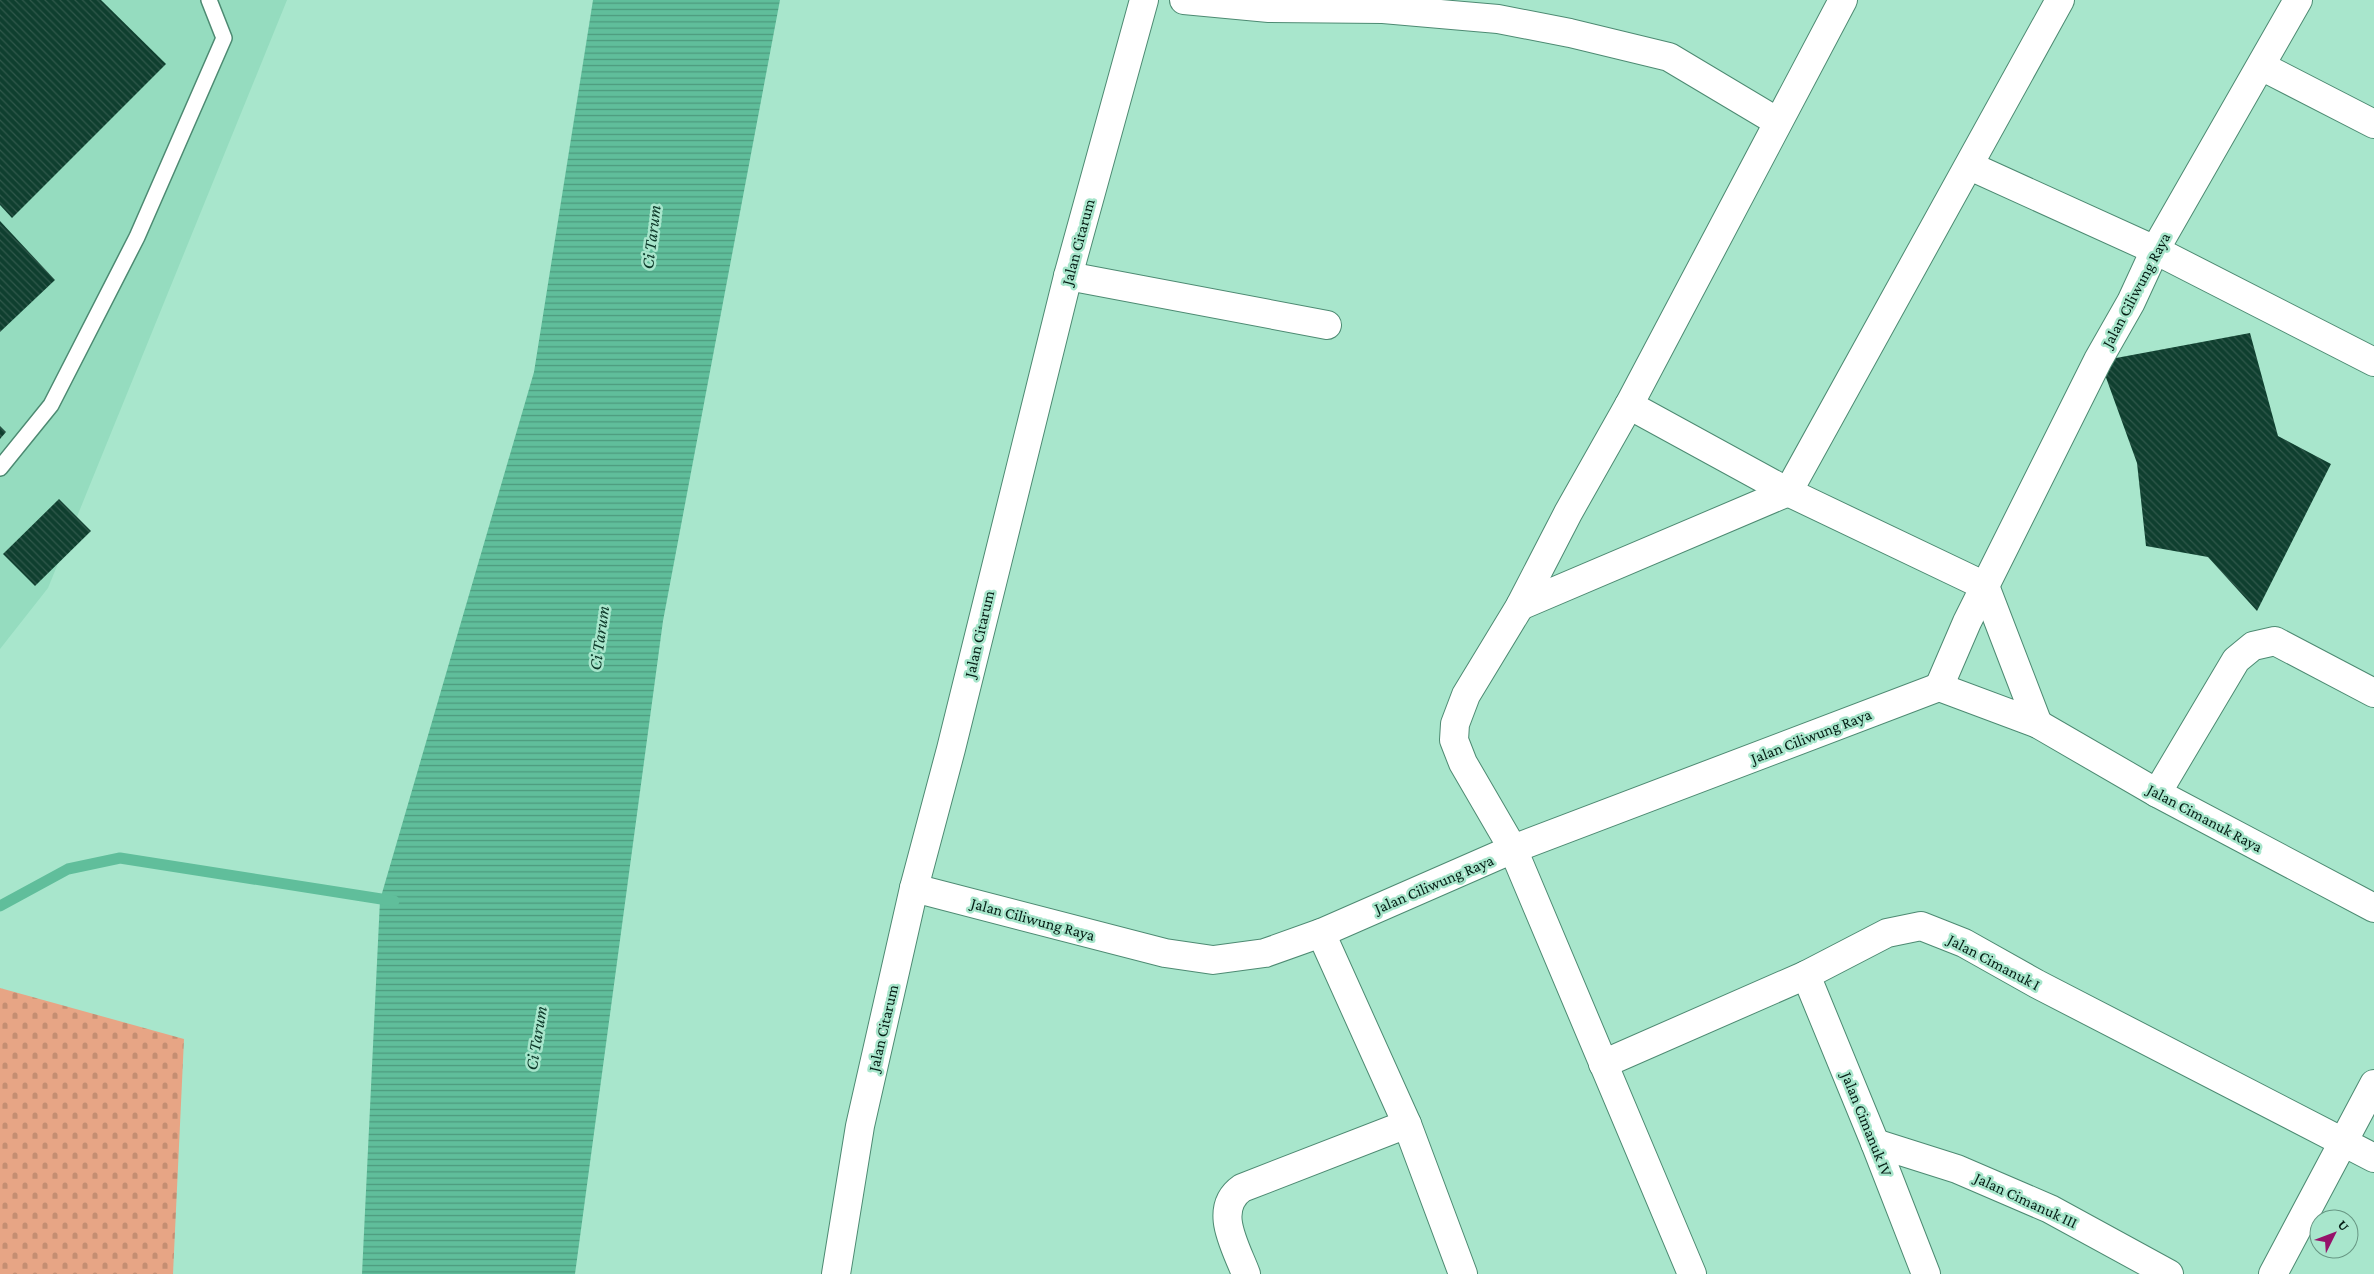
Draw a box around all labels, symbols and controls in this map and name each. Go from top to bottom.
street label: Jalan Citarum [1058,197,1099,289]
water label: Ci Tarum [637,204,665,270]
street label: Jalan Ciliwung Raya [2098,229,2175,353]
street label: Jalan Citarum [960,589,998,681]
water label: Ci Tarum [585,605,613,671]
street label: Jalan Ciliwung Raya [1746,705,1875,768]
street label: Jalan Cimanuk Raya [2142,780,2266,857]
street label: Jalan Ciliwung Raya [1370,851,1497,918]
street label: Jalan Ciliwung Raya [967,894,1097,945]
street label: Jalan Cimanuk I [1943,930,2043,994]
street label: Jalan Citarum [864,983,902,1075]
water label: Ci Tarum [521,1004,551,1072]
street label: Jalan Cimanuk IV [1837,1068,1896,1180]
street label: Jalan Cimanuk III [1970,1168,2080,1232]
north arrow [2309,1209,2359,1259]
text: U [2335,1216,2353,1235]

